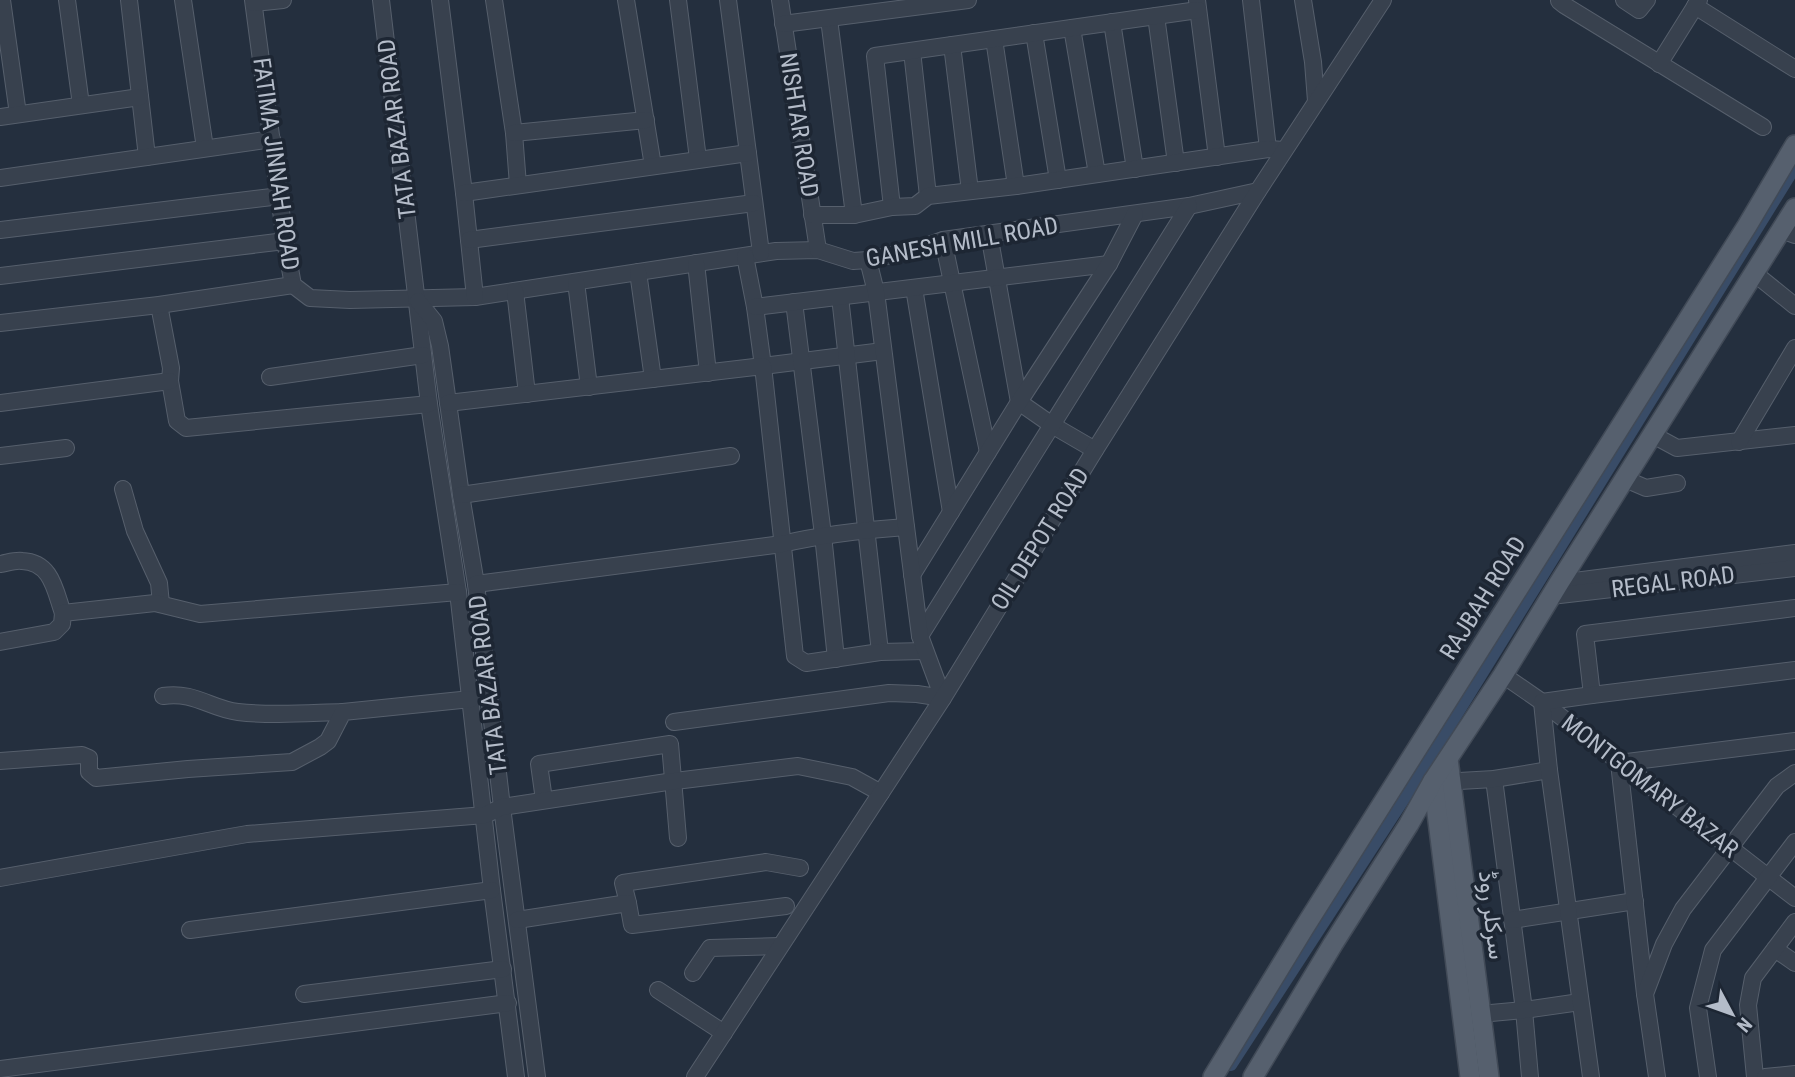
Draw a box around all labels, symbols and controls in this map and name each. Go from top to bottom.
street label: TATA BAZAR ROAD [372,37,422,221]
street label: NISHTAR ROAD [774,51,824,199]
street label: FATIMA JINNAH ROAD [247,56,305,272]
street label: GANESH MILL ROAD [864,211,1060,273]
street label: OIL DEPOT ROAD [985,463,1095,615]
street label: RAJBAH ROAD [1434,531,1532,665]
street label: REGAL ROAD [1610,561,1736,603]
street label: TATA BAZAR ROAD [463,593,513,777]
street label: MONTGOMARY BAZAR [1556,708,1744,864]
street label: سرکلر روڈ [1472,869,1511,961]
north arrow [1697,979,1767,1049]
text: N [1732,1013,1757,1037]

